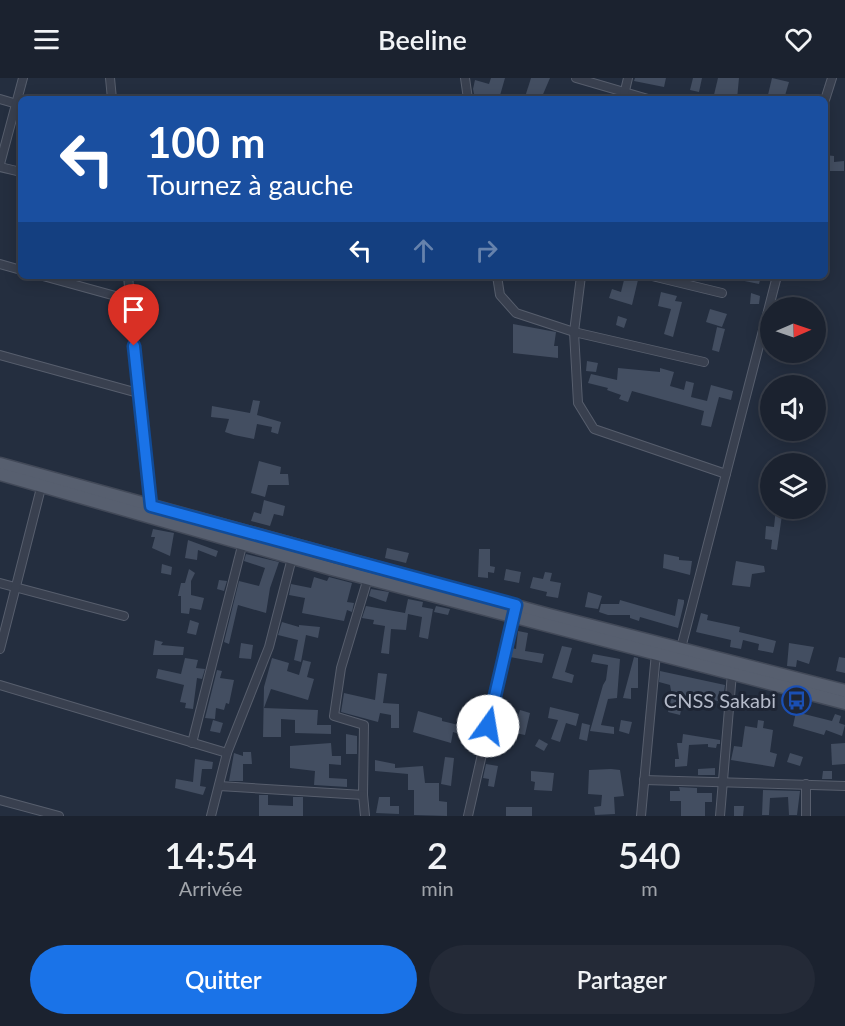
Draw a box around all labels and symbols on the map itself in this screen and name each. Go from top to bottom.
pin [108,284,159,346]
north arrow [760,297,826,363]
bus stop icon: CNSS Sakabi [781,684,813,716]
place label: CNSS Sakabi [664,688,776,712]
position arrow [456,694,520,758]

